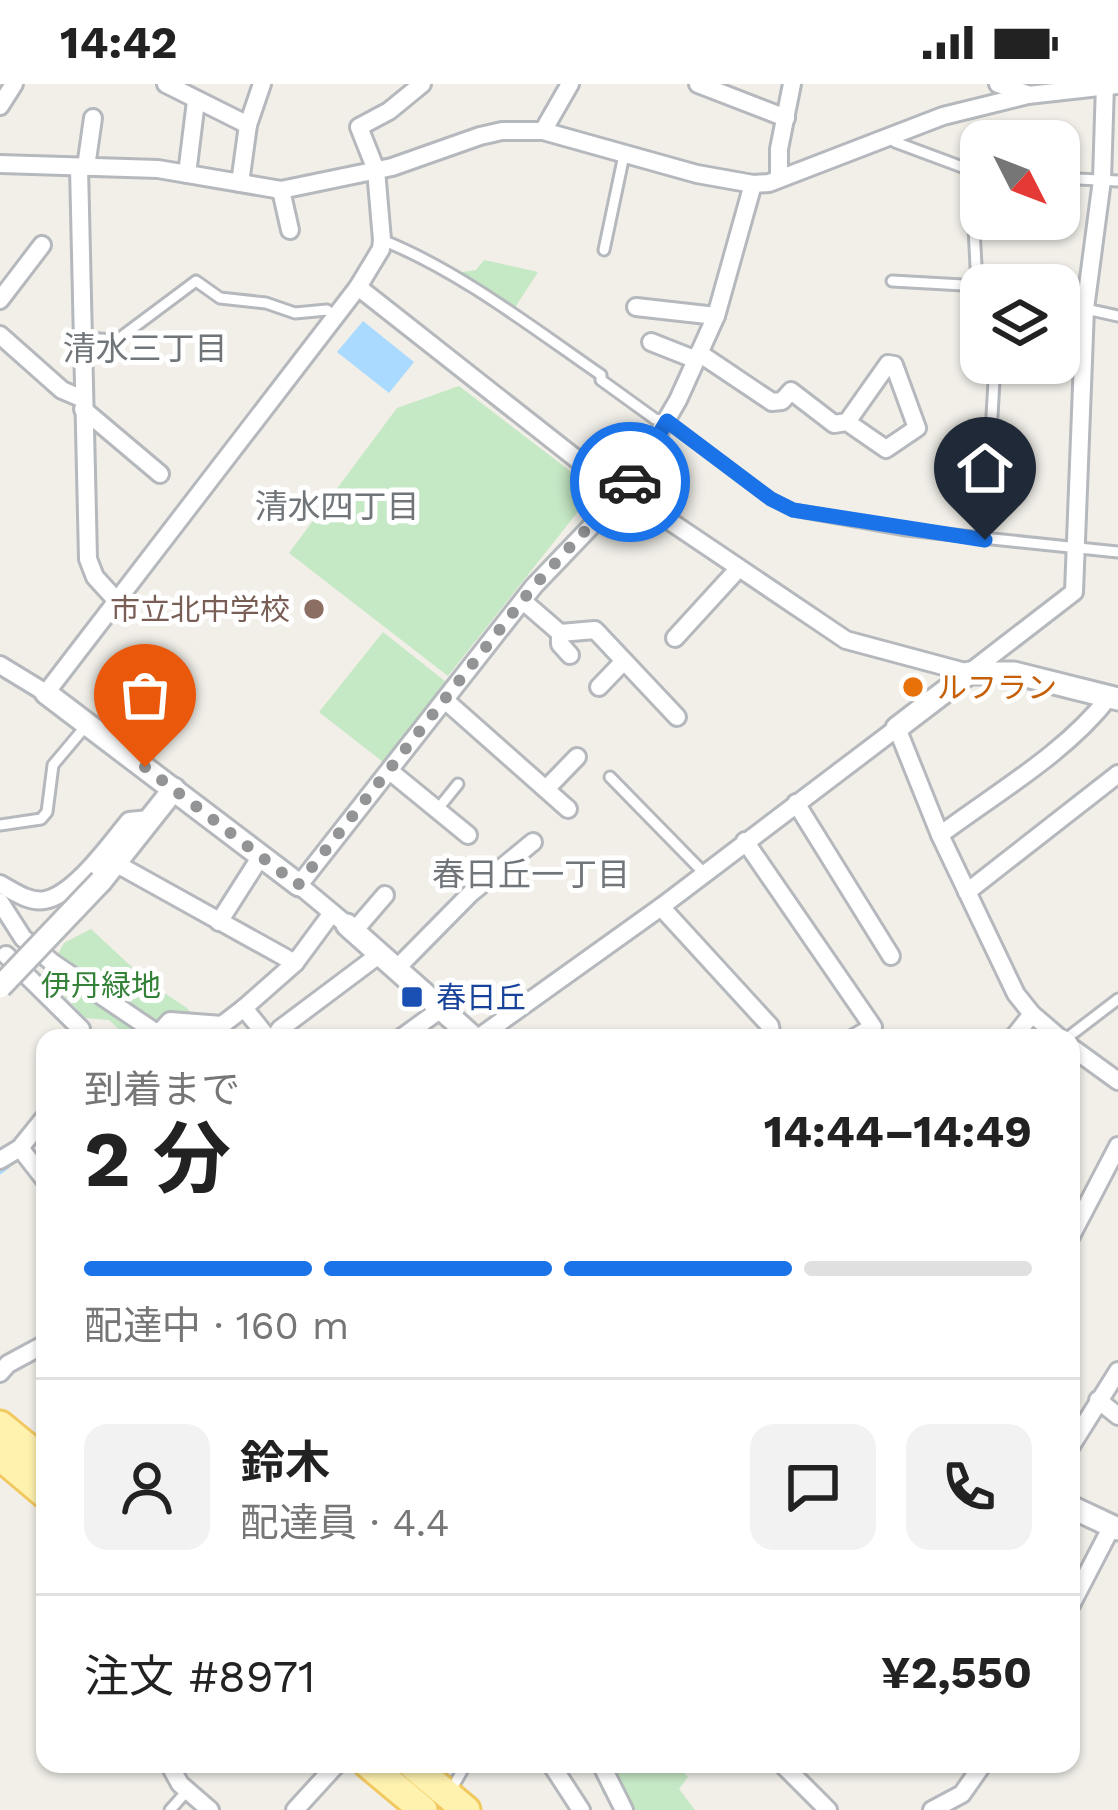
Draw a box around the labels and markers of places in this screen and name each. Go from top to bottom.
pin [934,417,1036,540]
place label: 市立北中学校 [110,592,290,627]
marker: 市立北中学校 [301,596,327,622]
pin [94,644,196,767]
place label: ルフラン [937,670,1057,705]
marker: ルフラン [900,674,926,700]
place label: 春日丘 [436,980,526,1015]
marker: 春日丘 [399,984,425,1010]

